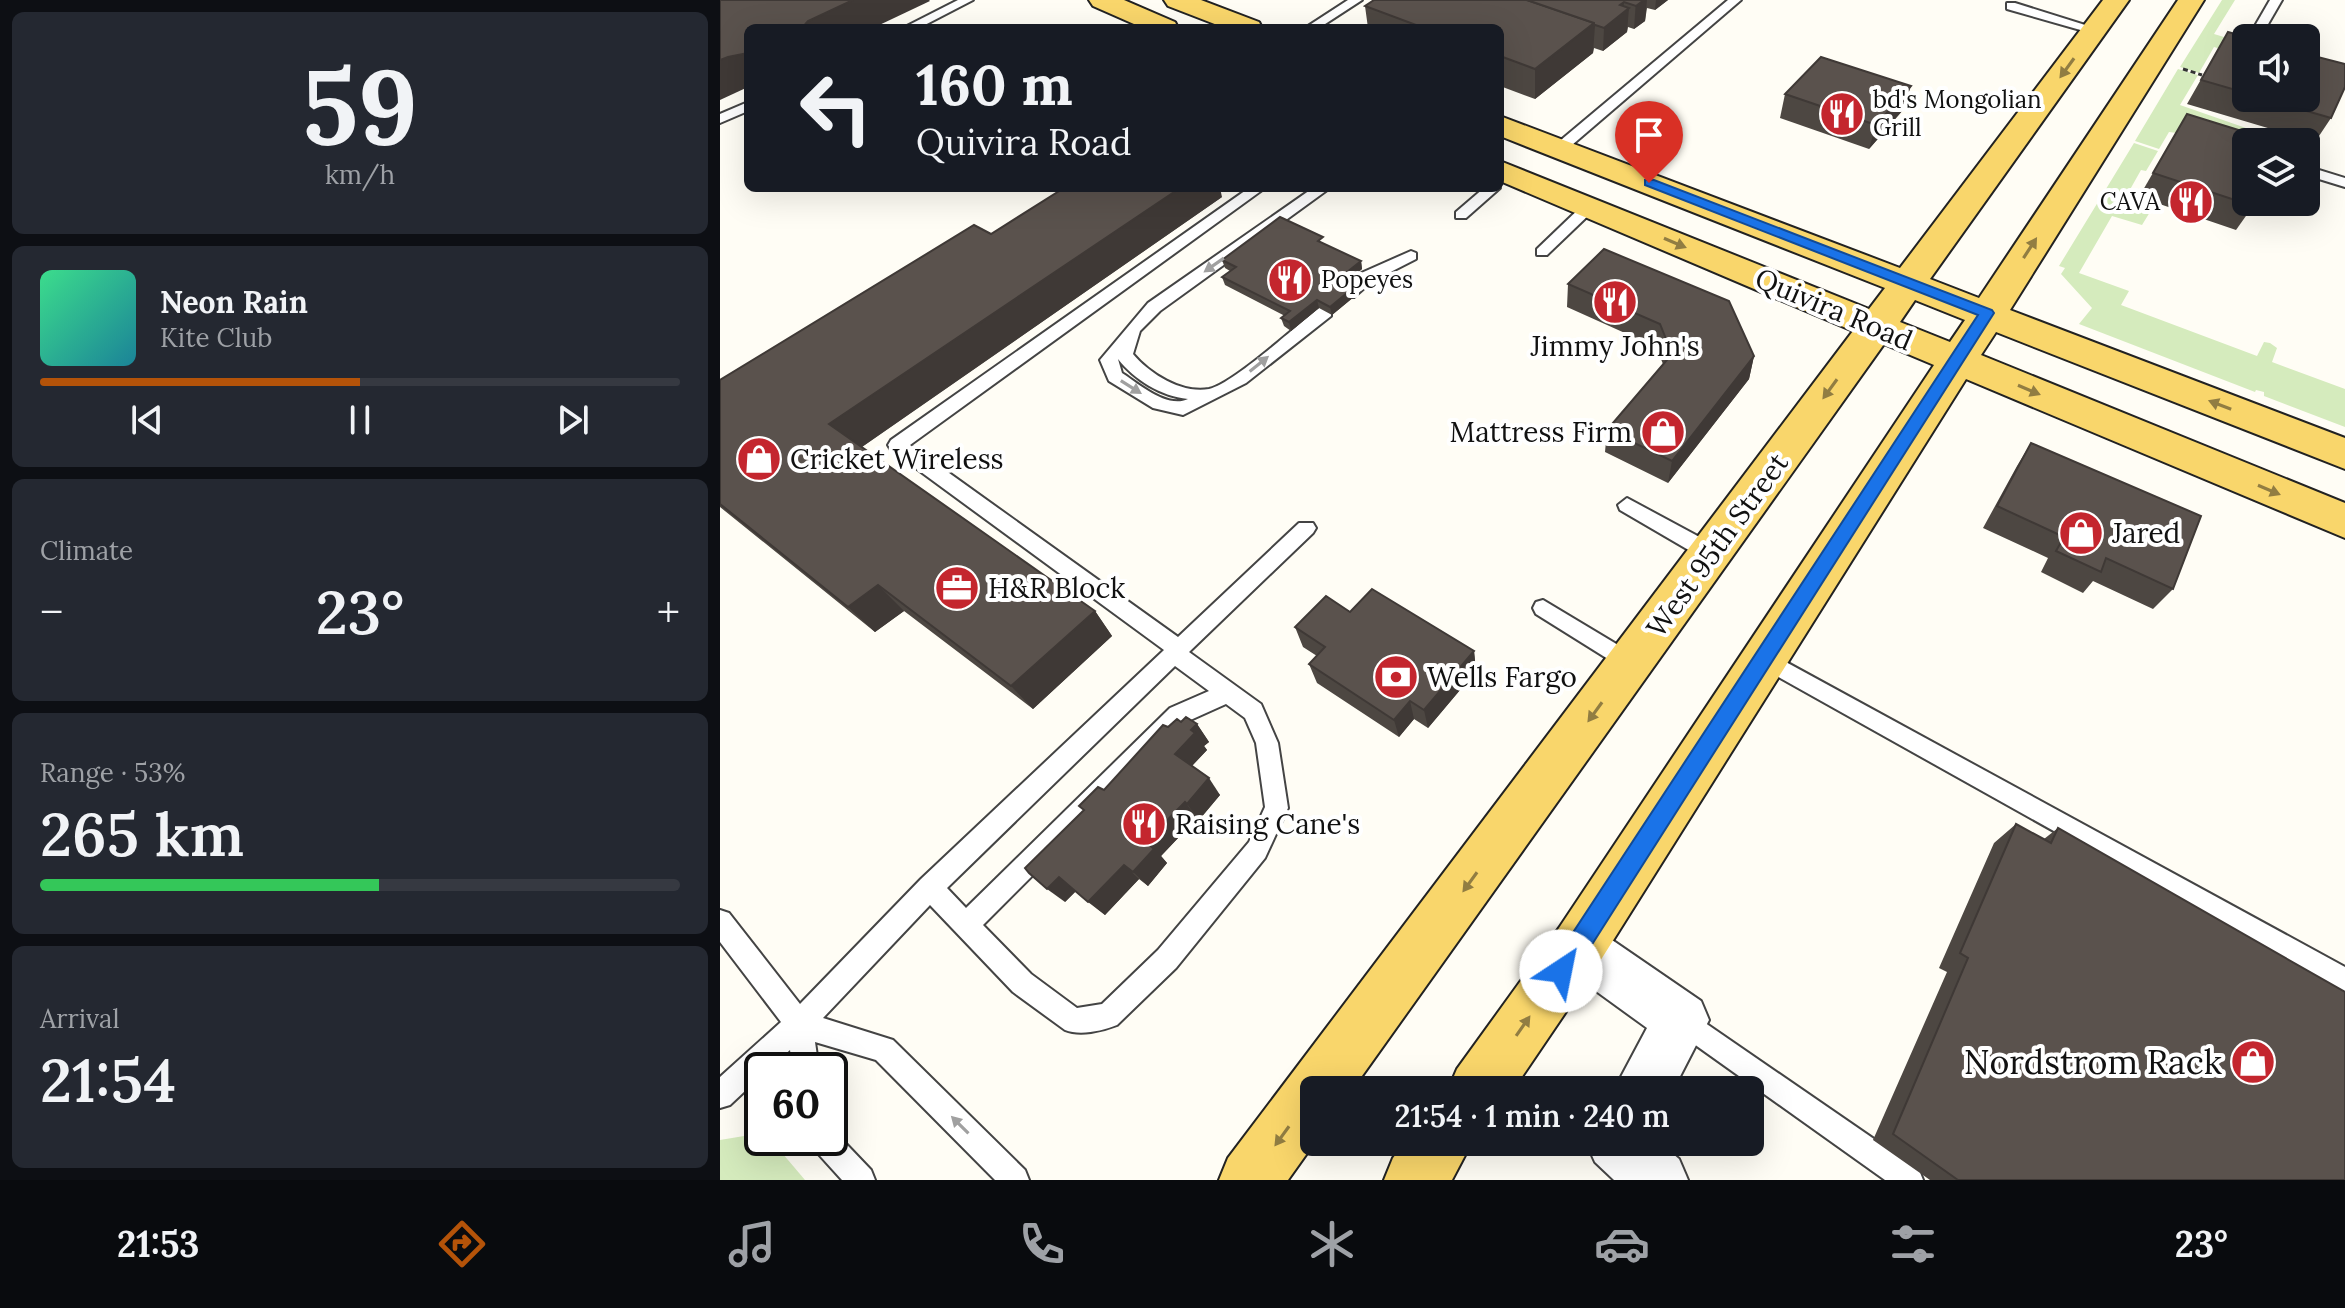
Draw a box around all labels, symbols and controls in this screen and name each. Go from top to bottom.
map controls [2232,24,2320,216]
button: sound [2232,24,2320,112]
text: 59 [302,39,418,172]
text: 160 m [916,49,1073,120]
icon: left [784,56,888,160]
one-way arrow [2060,57,2075,78]
place label: bd's Mongolian Grill [1873,84,2042,143]
restaurant icon: bd's Mongolian Grill [1818,90,1866,138]
pin [1615,101,1683,183]
icon: arrive [1627,113,1671,157]
text: Quivira Road [916,119,1131,165]
button: layers [2232,128,2320,216]
text: km/h [325,158,395,191]
restaurant icon: CAVA [2167,178,2215,226]
place label: CAVA [2100,186,2161,217]
one-way arrow [1664,236,1687,249]
one-way arrow [2022,237,2036,259]
restaurant icon: Popeyes [1266,256,1314,304]
one-way arrow [1203,257,1224,272]
street label: Quivira Road [1750,260,1918,358]
place label: Popeyes [1321,264,1413,295]
restaurant icon: Jimmy John's [1591,278,1639,326]
text: Neon Rain [160,283,308,321]
text: Kite Club [160,321,272,354]
place label: Jimmy John's [1529,328,1700,364]
one-way arrow [1249,357,1269,373]
one-way arrow [1823,378,1838,399]
one-way arrow [1120,380,1142,394]
one-way arrow [2018,383,2041,396]
icon: previous [125,398,169,442]
icon: pause [338,398,382,442]
icon: next [551,398,595,442]
one-way arrow [2208,398,2232,411]
shop icon: Mattress Firm [1639,408,1687,456]
place label: Mattress Firm [1449,414,1632,450]
shop icon: Cricket Wireless [735,435,783,483]
place label: Cricket Wireless [790,441,1004,477]
street label: West 95th Street [1638,446,1796,644]
one-way arrow [2257,484,2281,497]
shop icon: Jared [2057,509,2105,557]
place label: Jared [2111,515,2180,551]
text: Climate [40,534,133,567]
office icon: H&R Block [933,564,981,612]
place label: H&R Block [988,570,1125,606]
text: 23° [316,574,404,650]
text: − [40,584,63,640]
text: + [657,584,680,640]
bank icon: Wells Fargo [1372,653,1420,701]
place label: Wells Fargo [1427,659,1577,695]
one-way arrow [1588,702,1603,723]
text: Range · 53% [40,756,185,789]
text: 265 km [40,796,244,872]
restaurant icon: Raising Cane's [1120,800,1168,848]
place label: Raising Cane's [1175,806,1360,842]
one-way arrow [1463,871,1479,892]
position arrow [1519,929,1603,1013]
text: Arrival [40,1002,119,1035]
one-way arrow [1515,1016,1530,1037]
shop icon: Nordstrom Rack [2229,1038,2277,1086]
place label: Nordstrom Rack [1964,1040,2223,1083]
text: 21:54 [40,1042,176,1118]
speed limit sign: 60 [744,1052,848,1156]
text: 21:54 · 1 min · 240 m [1394,1097,1670,1135]
one-way arrow [951,1116,970,1135]
one-way arrow [1275,1126,1290,1147]
icon: directions [434,1216,490,1272]
icon: music [724,1216,780,1272]
icon: phone [1014,1216,1070,1272]
icon: climate [1304,1216,1360,1272]
icon: car [1594,1216,1650,1272]
icon: filters [1885,1216,1941,1272]
text: 21:53 [117,1221,199,1267]
text: 23° [2175,1221,2228,1267]

